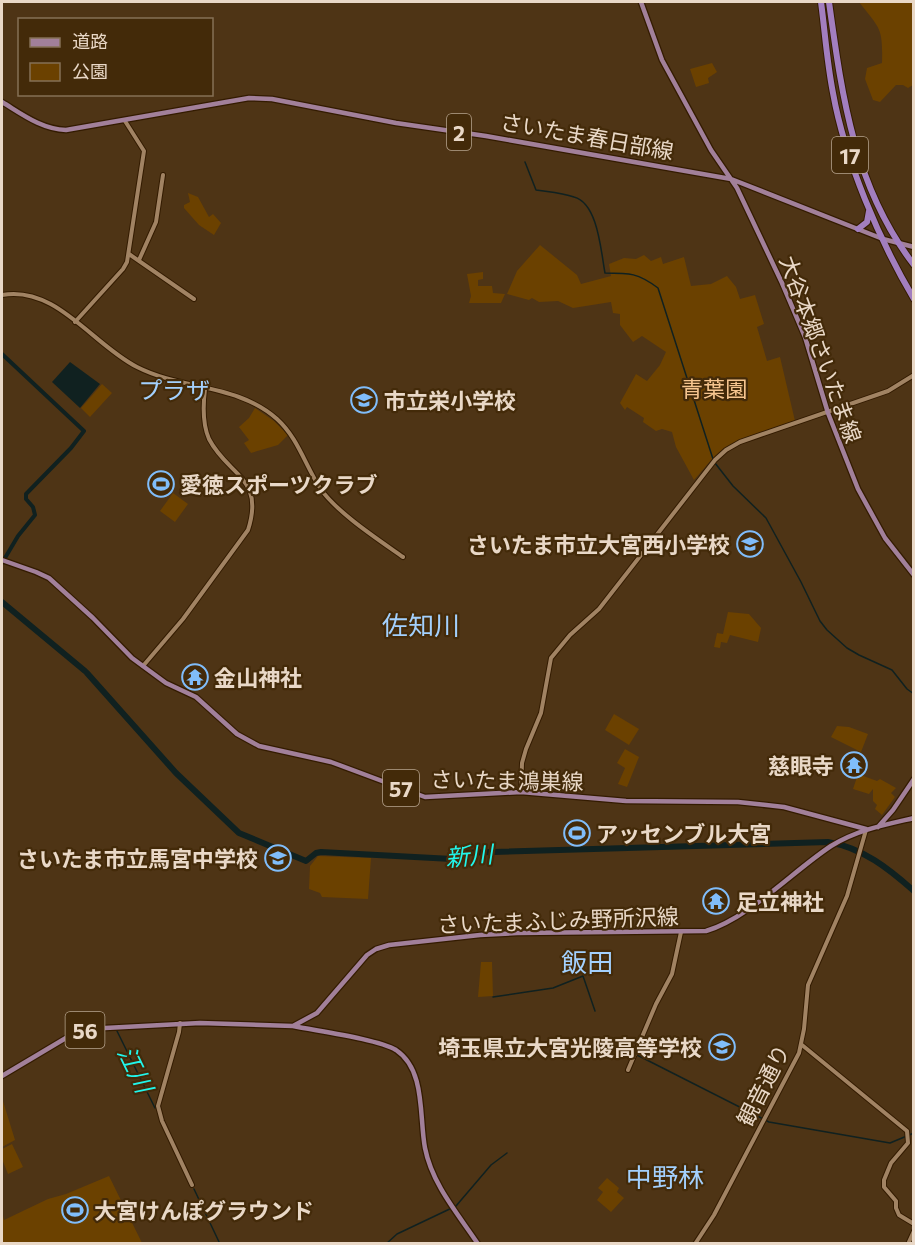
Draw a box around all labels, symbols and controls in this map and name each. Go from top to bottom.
legend [18,18,213,96]
text: 道路 [72,30,108,52]
text: 公園 [72,60,108,82]
street label: さいたま春日部線 [498,107,676,165]
road number: 2 [447,114,471,150]
road number: 17 [832,137,868,173]
street label: 大谷本郷さいたま線 [775,252,867,446]
district label: プラザ [138,375,210,404]
park label: 青葉園 [681,375,747,402]
school or university icon: 市立栄小学校 [349,385,379,415]
place label: 市立栄小学校 [384,387,516,414]
sports icon: 愛徳スポーツクラブ [146,469,176,499]
place label: 愛徳スポーツクラブ [180,471,378,498]
school or university icon: さいたま市立大宮西小学校 [735,529,765,559]
place label: さいたま市立大宮西小学校 [467,531,730,558]
district label: 佐知川 [382,609,460,640]
temple icon: 金山神社 [180,662,210,692]
place label: 金山神社 [214,664,302,691]
temple icon: 慈眼寺 [839,750,869,780]
place label: 慈眼寺 [768,752,834,779]
street label: さいたま鴻巣線 [430,765,584,795]
road number: 57 [383,770,419,806]
sports icon: アッセンブル大宮 [562,818,592,848]
place label: アッセンブル大宮 [596,820,771,847]
water label: 新川 [444,838,497,872]
school or university icon: さいたま市立馬宮中学校 [263,843,293,873]
place label: さいたま市立馬宮中学校 [17,845,258,872]
temple icon: 足立神社 [701,886,731,916]
place label: 足立神社 [736,888,824,915]
street label: さいたまふじみ野所沢線 [437,902,679,938]
district label: 飯田 [561,946,613,977]
road number: 56 [66,1012,104,1048]
school or university icon: 埼玉県立大宮光陵高等学校 [707,1032,737,1062]
place label: 埼玉県立大宮光陵高等学校 [438,1034,702,1061]
street label: 観音通り [731,1040,795,1130]
water label: 江川 [112,1041,161,1100]
district label: 中野林 [626,1161,704,1192]
sports icon: 大宮けんぽグラウンド [60,1195,90,1225]
place label: 大宮けんぽグラウンド [94,1197,314,1224]

